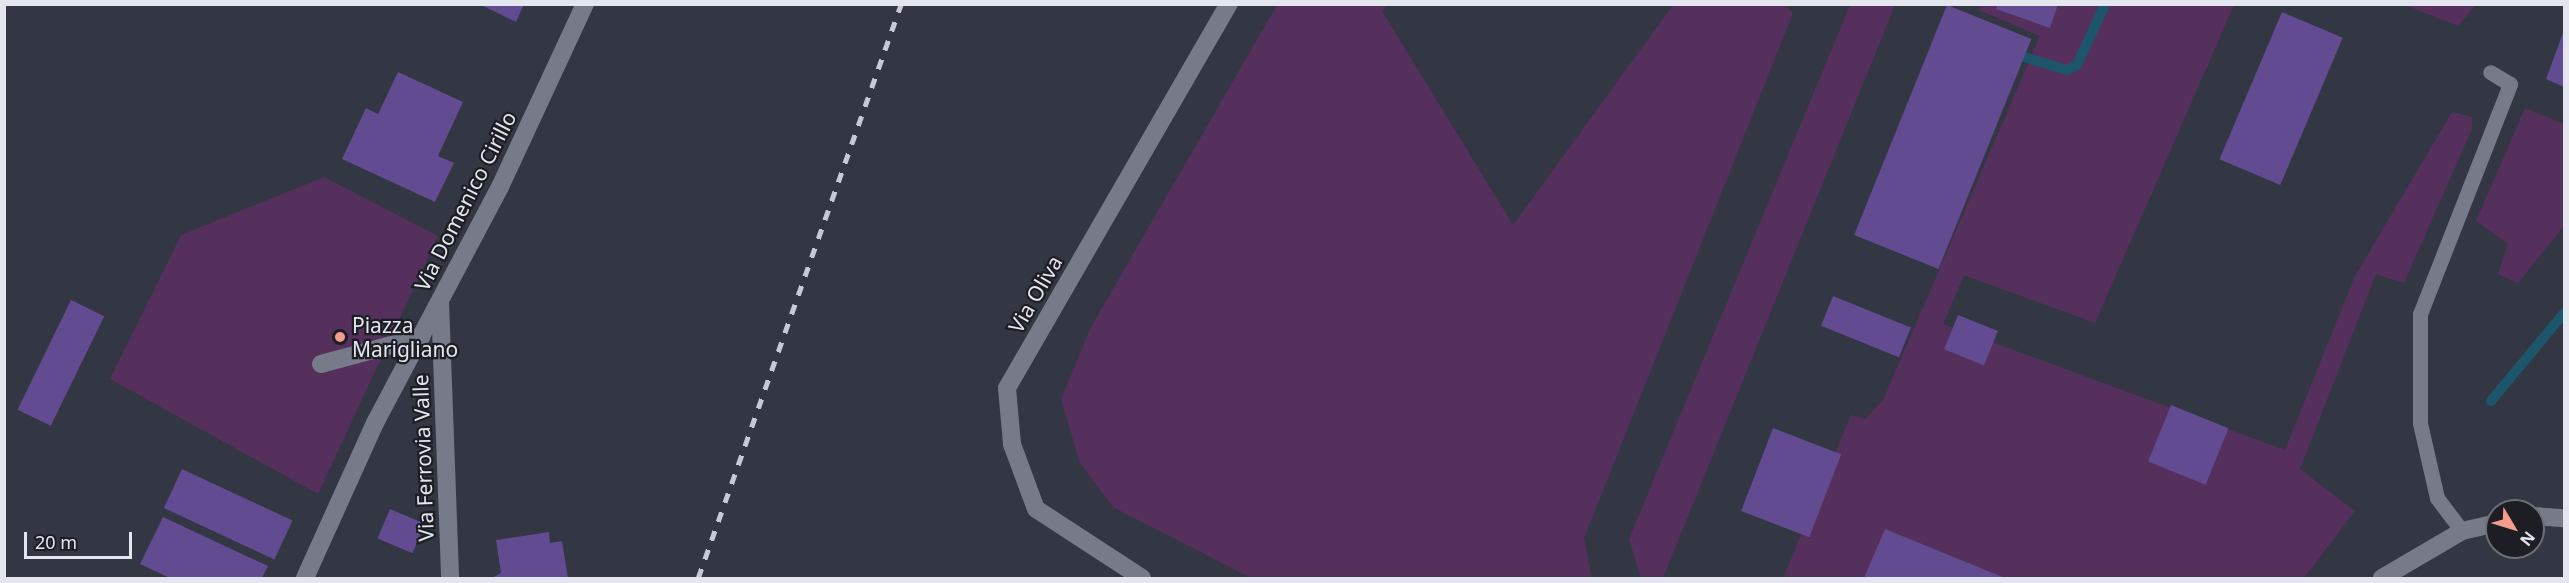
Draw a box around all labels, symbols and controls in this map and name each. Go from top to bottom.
street label: Via Domenico Cirillo [409,107,521,295]
street label: Via Oliva [1003,251,1067,337]
place label: Piazza Marigliano [352,312,458,362]
marker: Piazza Marigliano [333,330,347,344]
street label: Via Ferrovia Valle [407,374,439,542]
north arrow [2485,499,2545,559]
scale bar [27,520,135,558]
text: N [2515,527,2540,551]
text: 20 m [35,530,77,554]

